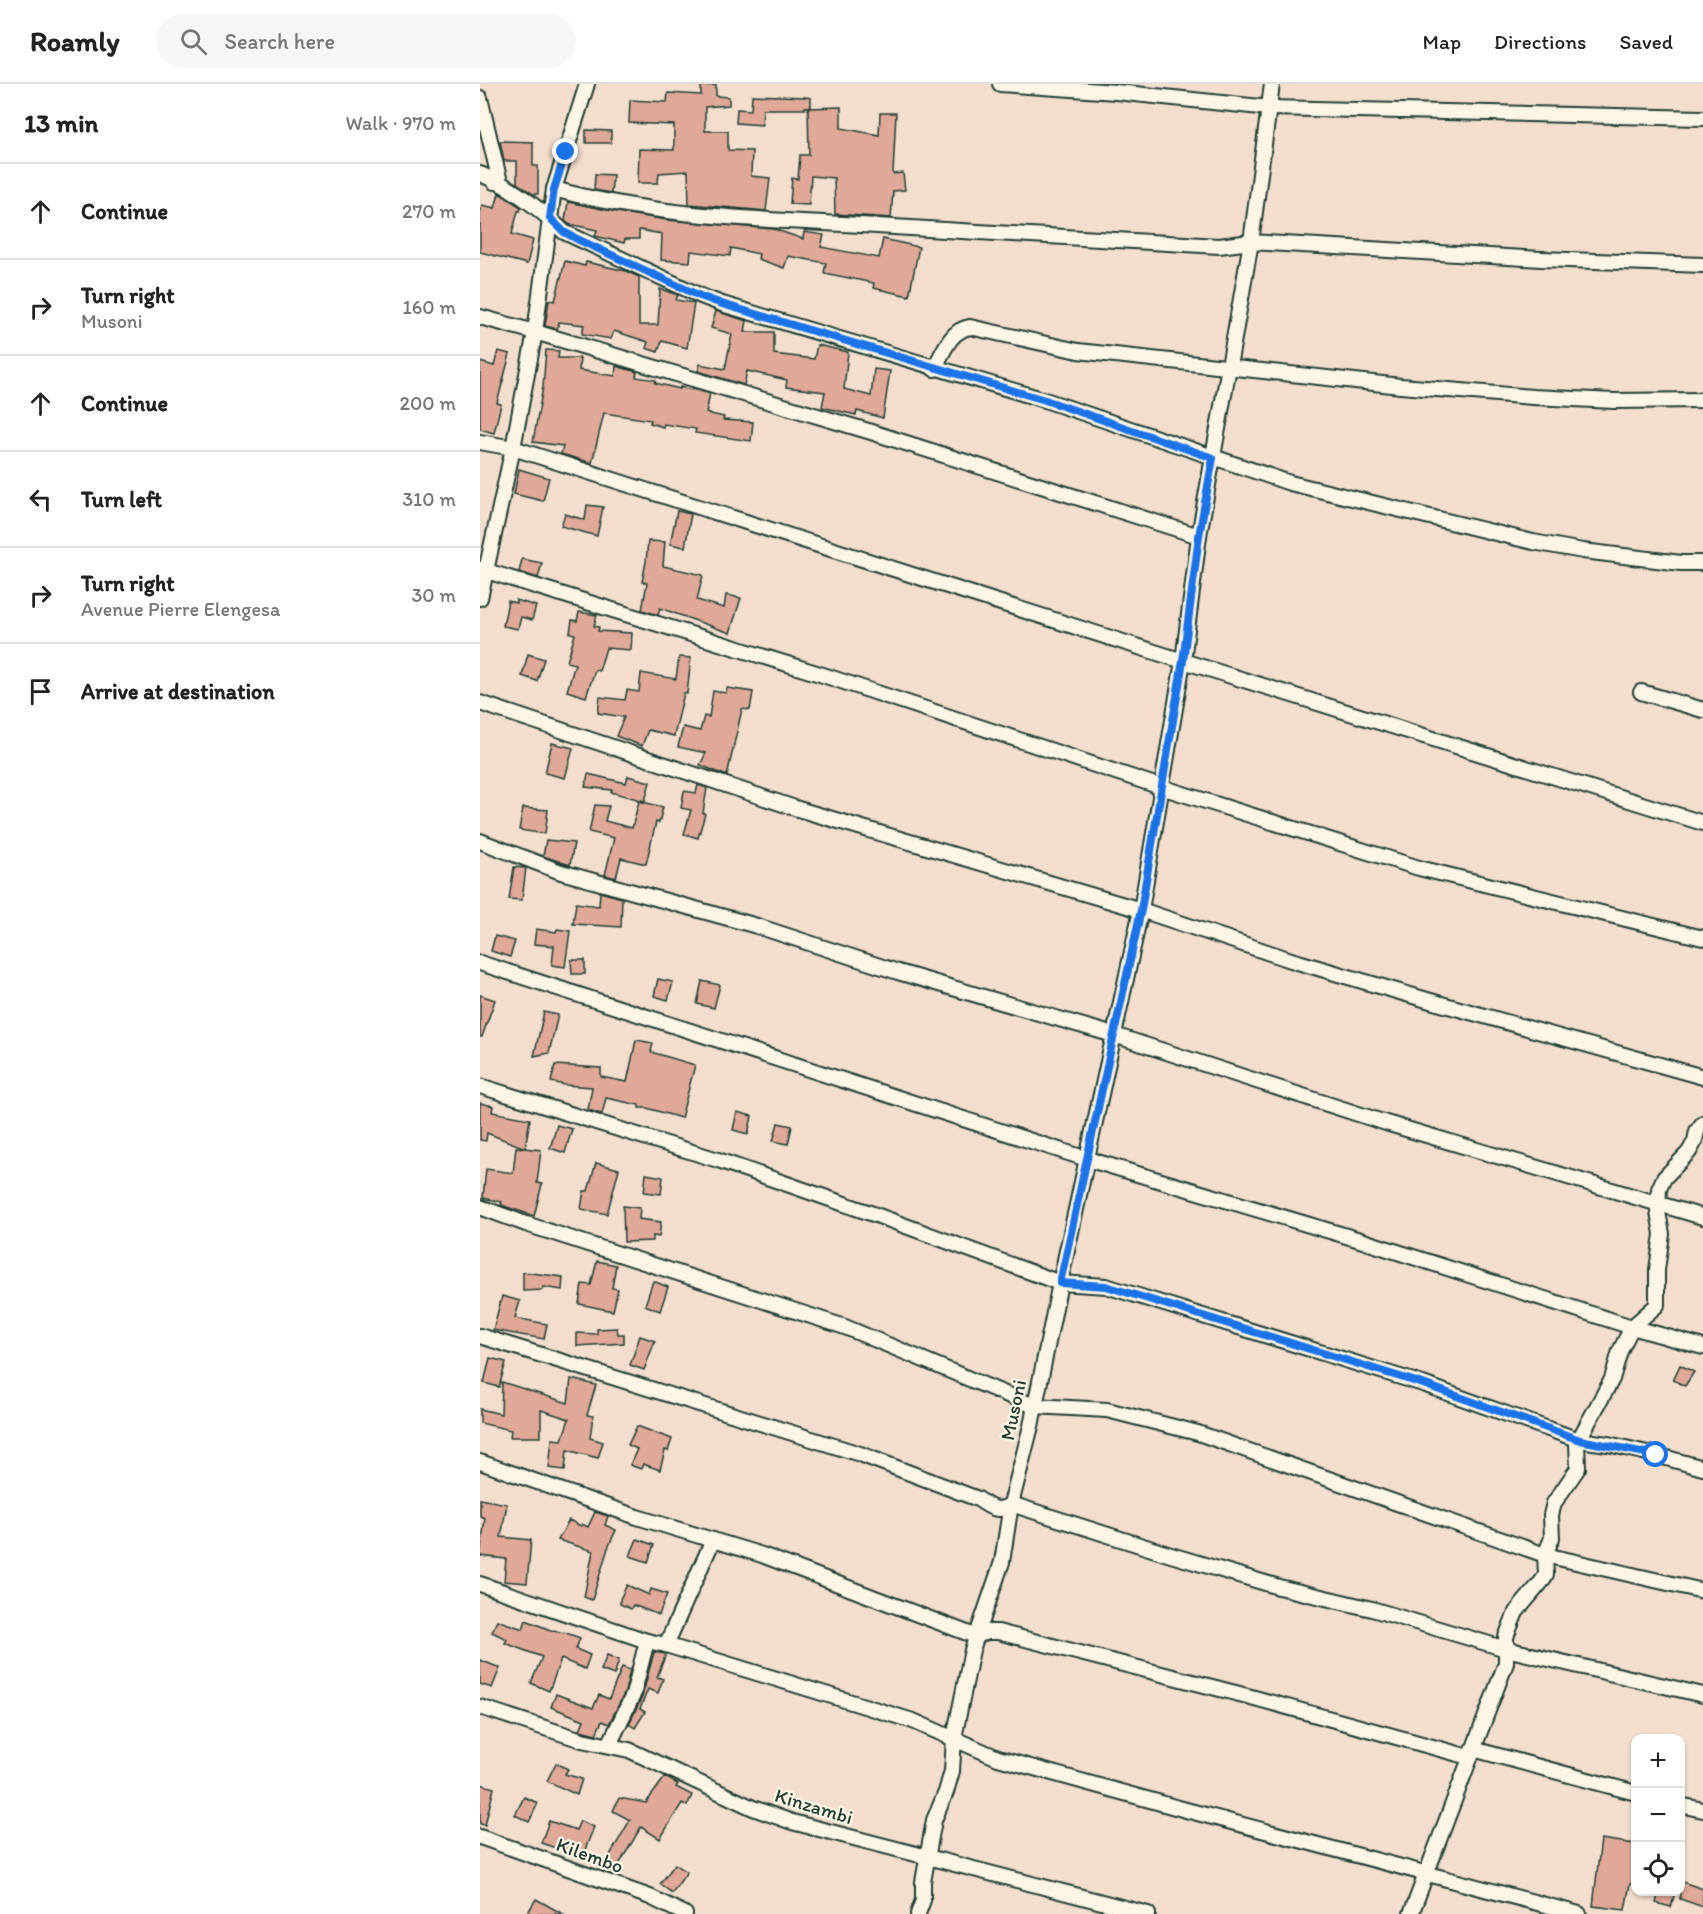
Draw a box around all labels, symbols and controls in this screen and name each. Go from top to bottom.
search box [156,14,576,68]
text: Roamly [30,24,120,58]
icon: search [177,25,210,58]
text: Search here [225,28,335,55]
text: Map [1423,29,1461,54]
text: Directions [1494,29,1586,54]
text: Saved [1619,29,1673,54]
text: 13 min [24,107,98,139]
text: Walk · 970 m [346,111,456,135]
route end [552,138,578,164]
icon: ahead [24,195,57,228]
text: Continue [81,198,168,225]
text: 270 m [402,199,456,223]
text: Turn right [81,282,175,309]
icon: right [24,291,57,324]
text: 160 m [403,295,456,319]
text: Musoni [81,309,143,333]
icon: ahead [24,387,57,420]
text: Continue [81,390,168,417]
text: 200 m [400,391,456,415]
icon: left [24,483,57,516]
text: Turn left [81,486,162,513]
text: 310 m [402,487,456,511]
text: Turn right [81,570,175,597]
icon: right [24,579,57,612]
text: 30 m [411,583,456,607]
text: Avenue Pierre Elengesa [81,597,280,621]
icon: arrive [24,675,57,708]
text: Arrive at destination [81,678,275,705]
street label: Musoni [995,1377,1031,1443]
route start [1642,1441,1668,1467]
map controls [1631,1734,1685,1896]
button: + [1631,1734,1685,1788]
street label: Kinzambi [772,1783,856,1829]
button: − [1631,1788,1685,1842]
street label: Kilembo [553,1832,627,1878]
button: locate [1631,1842,1685,1896]

